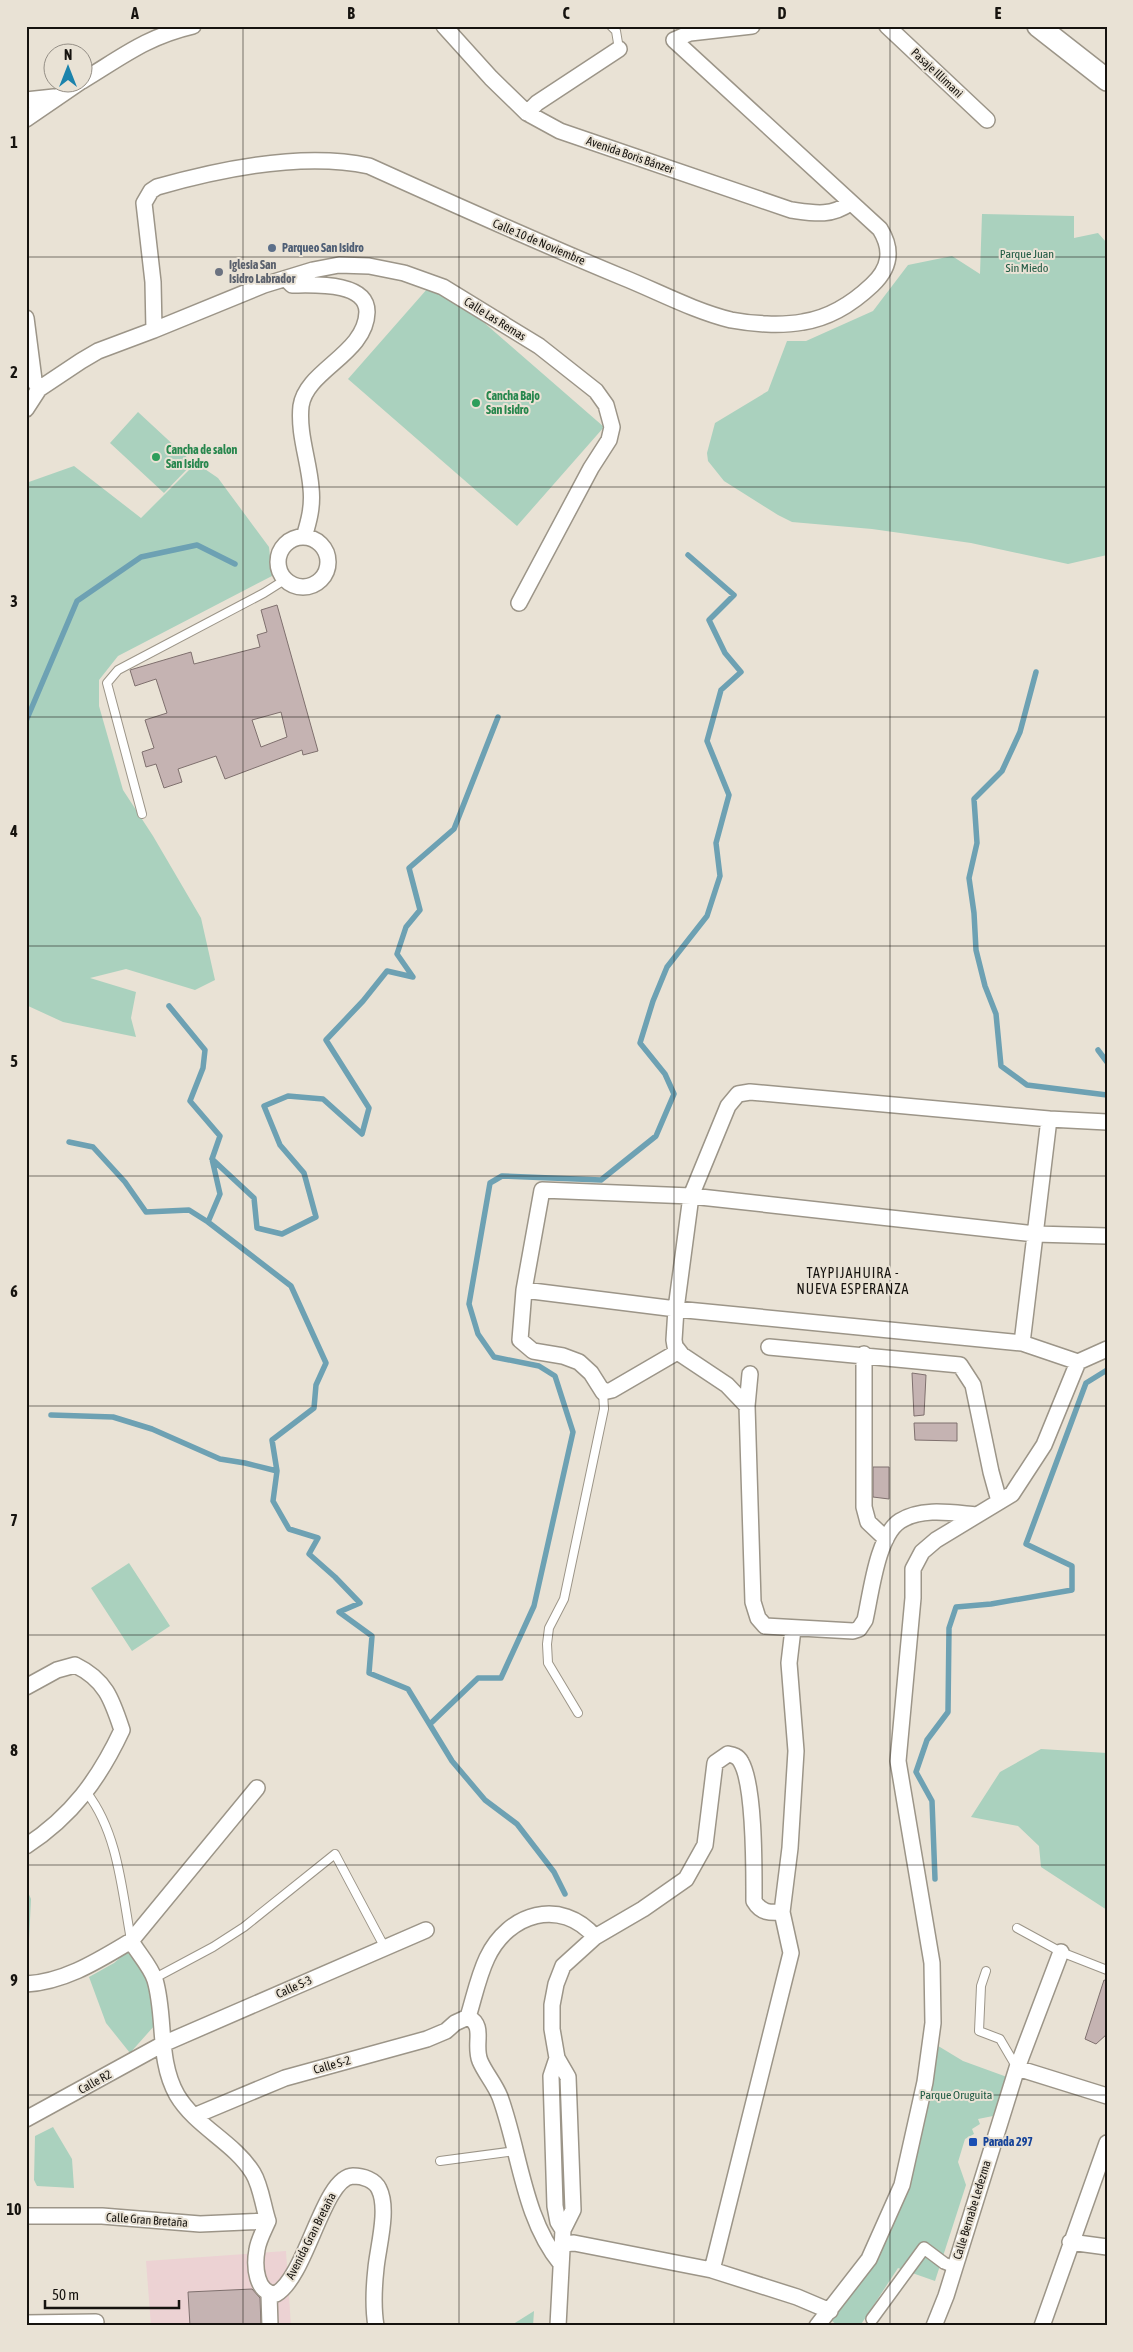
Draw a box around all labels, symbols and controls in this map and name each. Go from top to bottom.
text: A [130,4,139,22]
text: B [347,4,355,22]
text: C [562,4,570,22]
text: D [778,4,787,22]
text: E [995,4,1002,22]
north arrow [42,42,92,92]
street label: Pasaje Illimani [908,45,966,101]
text: N [64,47,72,63]
text: 1 [10,133,18,151]
street label: Avenida Boris Bánzer [584,133,676,177]
street label: Calle 10 de Noviembre [491,216,587,268]
place label: Parqueo San Isidro [282,241,364,255]
marker: Parqueo San Isidro [266,242,278,254]
park label: Parque Juan Sin Miedo [1000,247,1054,275]
place label: Iglesia San Isidro Labrador [229,258,296,286]
marker: Iglesia San Isidro Labrador [213,266,225,278]
street label: Calle Las Remas [461,294,529,344]
text: 2 [10,363,18,381]
place label: Cancha Bajo San Isidro [486,389,540,417]
marker: Cancha Bajo San Isidro [470,397,482,409]
place label: Cancha de salon San Isidro [166,443,238,471]
marker: Cancha de salon San Isidro [150,451,162,463]
text: 3 [10,592,18,610]
text: 4 [9,822,18,840]
text: 5 [10,1052,18,1070]
district label: TAYPIJAHUIRA - NUEVA ESPERANZA [797,1265,909,1297]
text: 6 [10,1282,18,1300]
text: 7 [10,1511,18,1529]
text: 8 [10,1741,18,1759]
text: 9 [10,1971,18,1989]
street label: Calle S-3 [274,1973,314,2001]
street label: Calle S-2 [312,2053,352,2077]
street label: Calle R2 [76,2067,114,2097]
park label: Parque Oruguita [920,2088,992,2102]
place label: Parada 297 [983,2135,1033,2149]
marker: Parada 297 [967,2136,979,2148]
street label: Calle Bernabe Ledezma [950,2159,994,2261]
street label: Avenida Gran Bretaña [283,2190,339,2282]
text: 10 [6,2200,22,2218]
street label: Calle Gran Bretaña [106,2210,188,2230]
scale bar [45,2277,179,2309]
text: 50 m [52,2286,79,2303]

